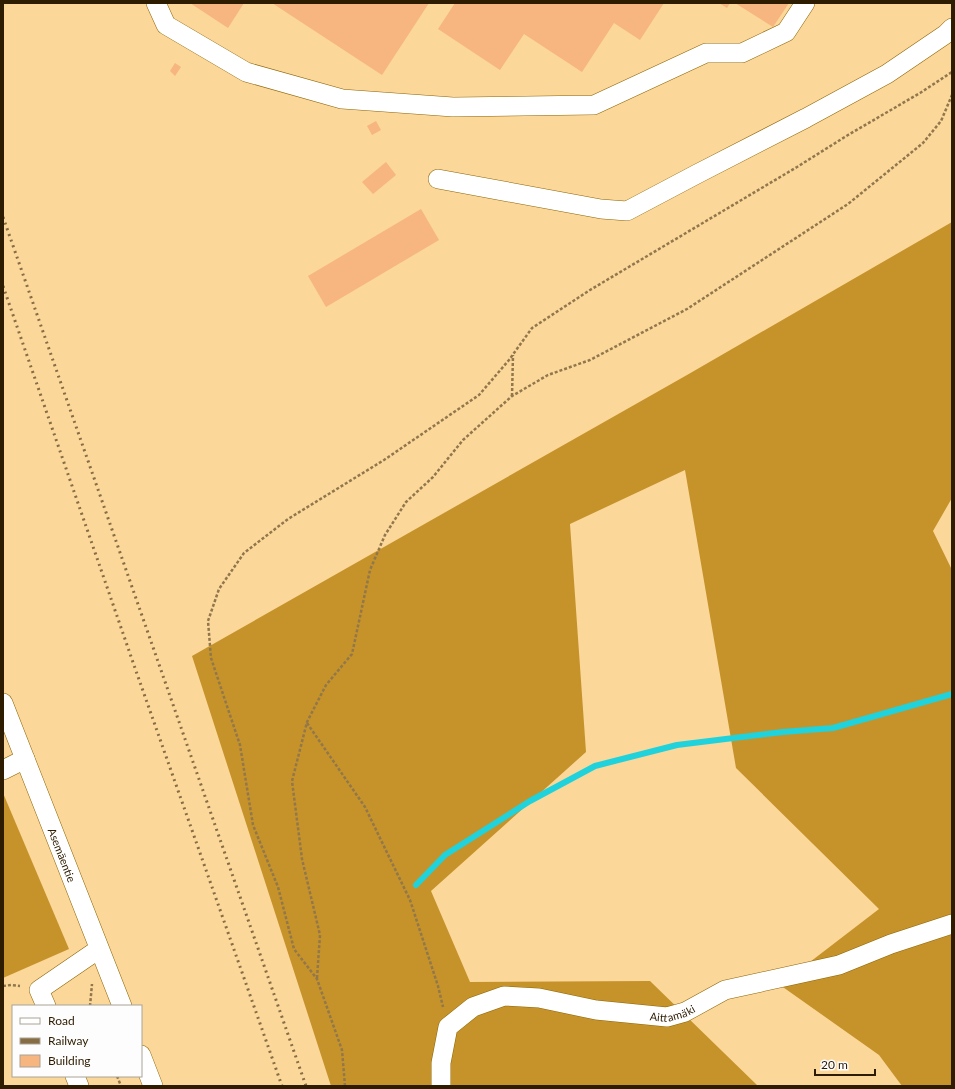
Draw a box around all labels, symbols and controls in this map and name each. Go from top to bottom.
street label: Asemäentie [46,826,79,884]
street label: Aittamäki [649,1001,697,1024]
legend [12,1005,142,1077]
text: Road [48,1013,75,1028]
text: Railway [48,1033,89,1048]
scale bar [815,1051,875,1077]
text: Building [48,1053,91,1068]
text: 20 m [821,1057,848,1072]

